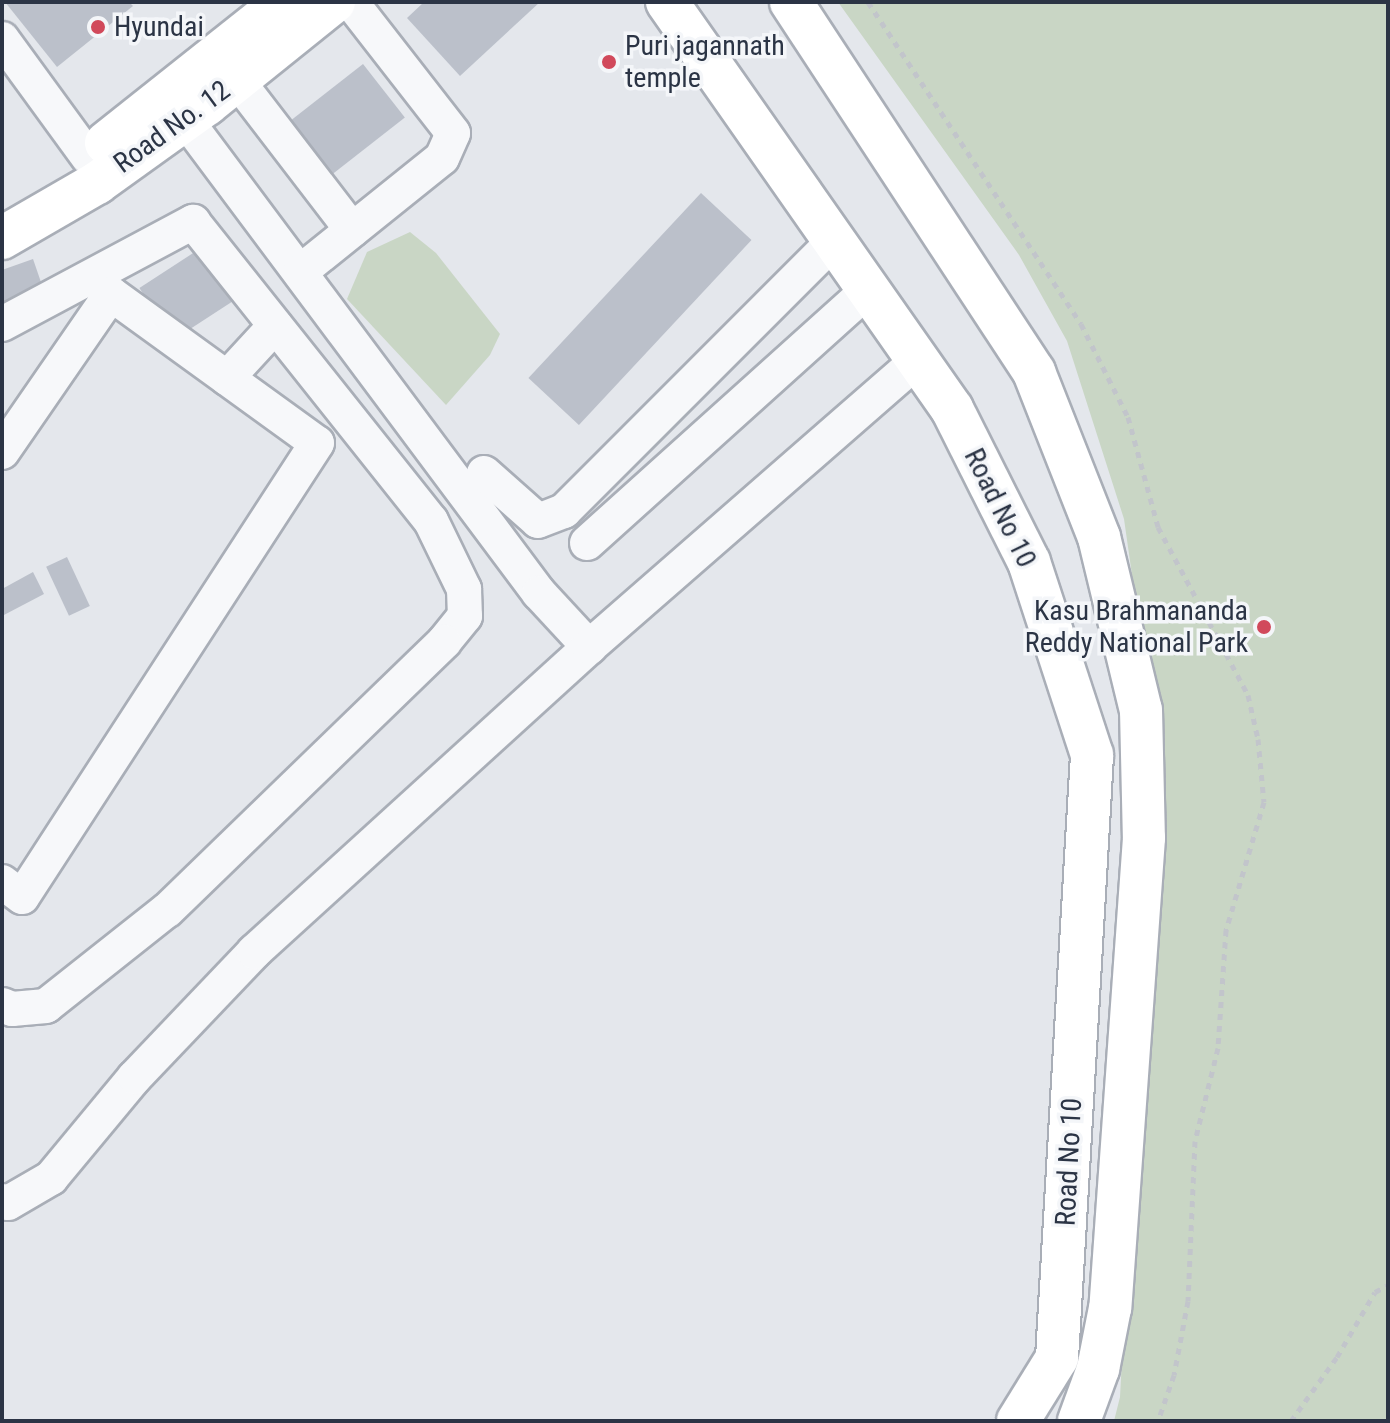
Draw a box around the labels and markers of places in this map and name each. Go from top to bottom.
place label: Hyundai [114,10,204,44]
marker: Hyundai [89,18,107,36]
place label: Puri jagannath temple [625,29,785,95]
marker: Puri jagannath temple [600,53,618,71]
place label: Kasu Brahmananda Reddy National Park [1025,594,1248,660]
marker: Kasu Brahmananda Reddy National Park [1255,618,1273,636]

